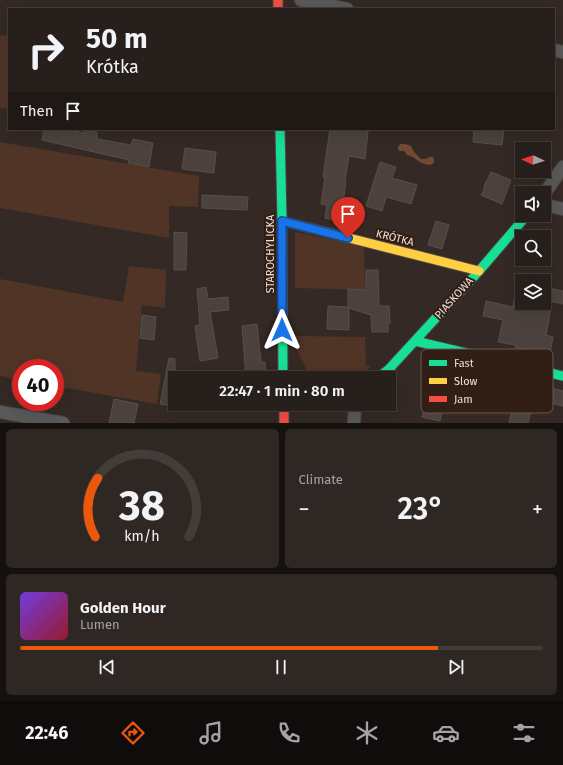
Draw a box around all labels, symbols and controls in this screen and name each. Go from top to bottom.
text: 50 m [86,22,148,55]
icon: right [20,24,72,76]
text: Krótka [86,56,139,78]
icon: arrive [62,100,84,122]
text: Then [20,102,54,120]
north arrow [515,142,551,178]
map controls [515,142,551,310]
button: sound [515,186,551,222]
pin [331,197,365,238]
icon: arrive [337,203,359,225]
street label: STAROCHYLICKA [264,214,277,293]
street label: KRÓTKA [375,226,416,249]
button: search [515,230,551,266]
street label: PIASKOWA [432,274,476,321]
button: layers [515,274,551,310]
position arrow [261,309,303,351]
legend [421,349,553,413]
text: Fast [454,357,474,370]
speed limit sign: 40 [12,359,64,411]
text: Slow [454,375,478,388]
text: 22:47 · 1 min · 80 m [219,382,345,400]
text: Jam [454,393,473,406]
text: Climate [299,472,343,487]
text: 38 [118,480,165,530]
text: 23° [398,491,444,527]
text: − [299,496,310,523]
text: + [532,496,543,523]
text: km/h [125,527,160,544]
text: Golden Hour [80,599,166,617]
text: Lumen [80,617,120,632]
icon: previous [96,656,118,678]
icon: pause [270,656,292,678]
icon: next [445,656,467,678]
icon: directions [119,719,147,747]
icon: music [197,719,225,747]
icon: phone [275,719,303,747]
icon: climate [353,719,381,747]
icon: car [432,719,460,747]
icon: filters [510,719,538,747]
text: 22:46 [25,722,68,744]

